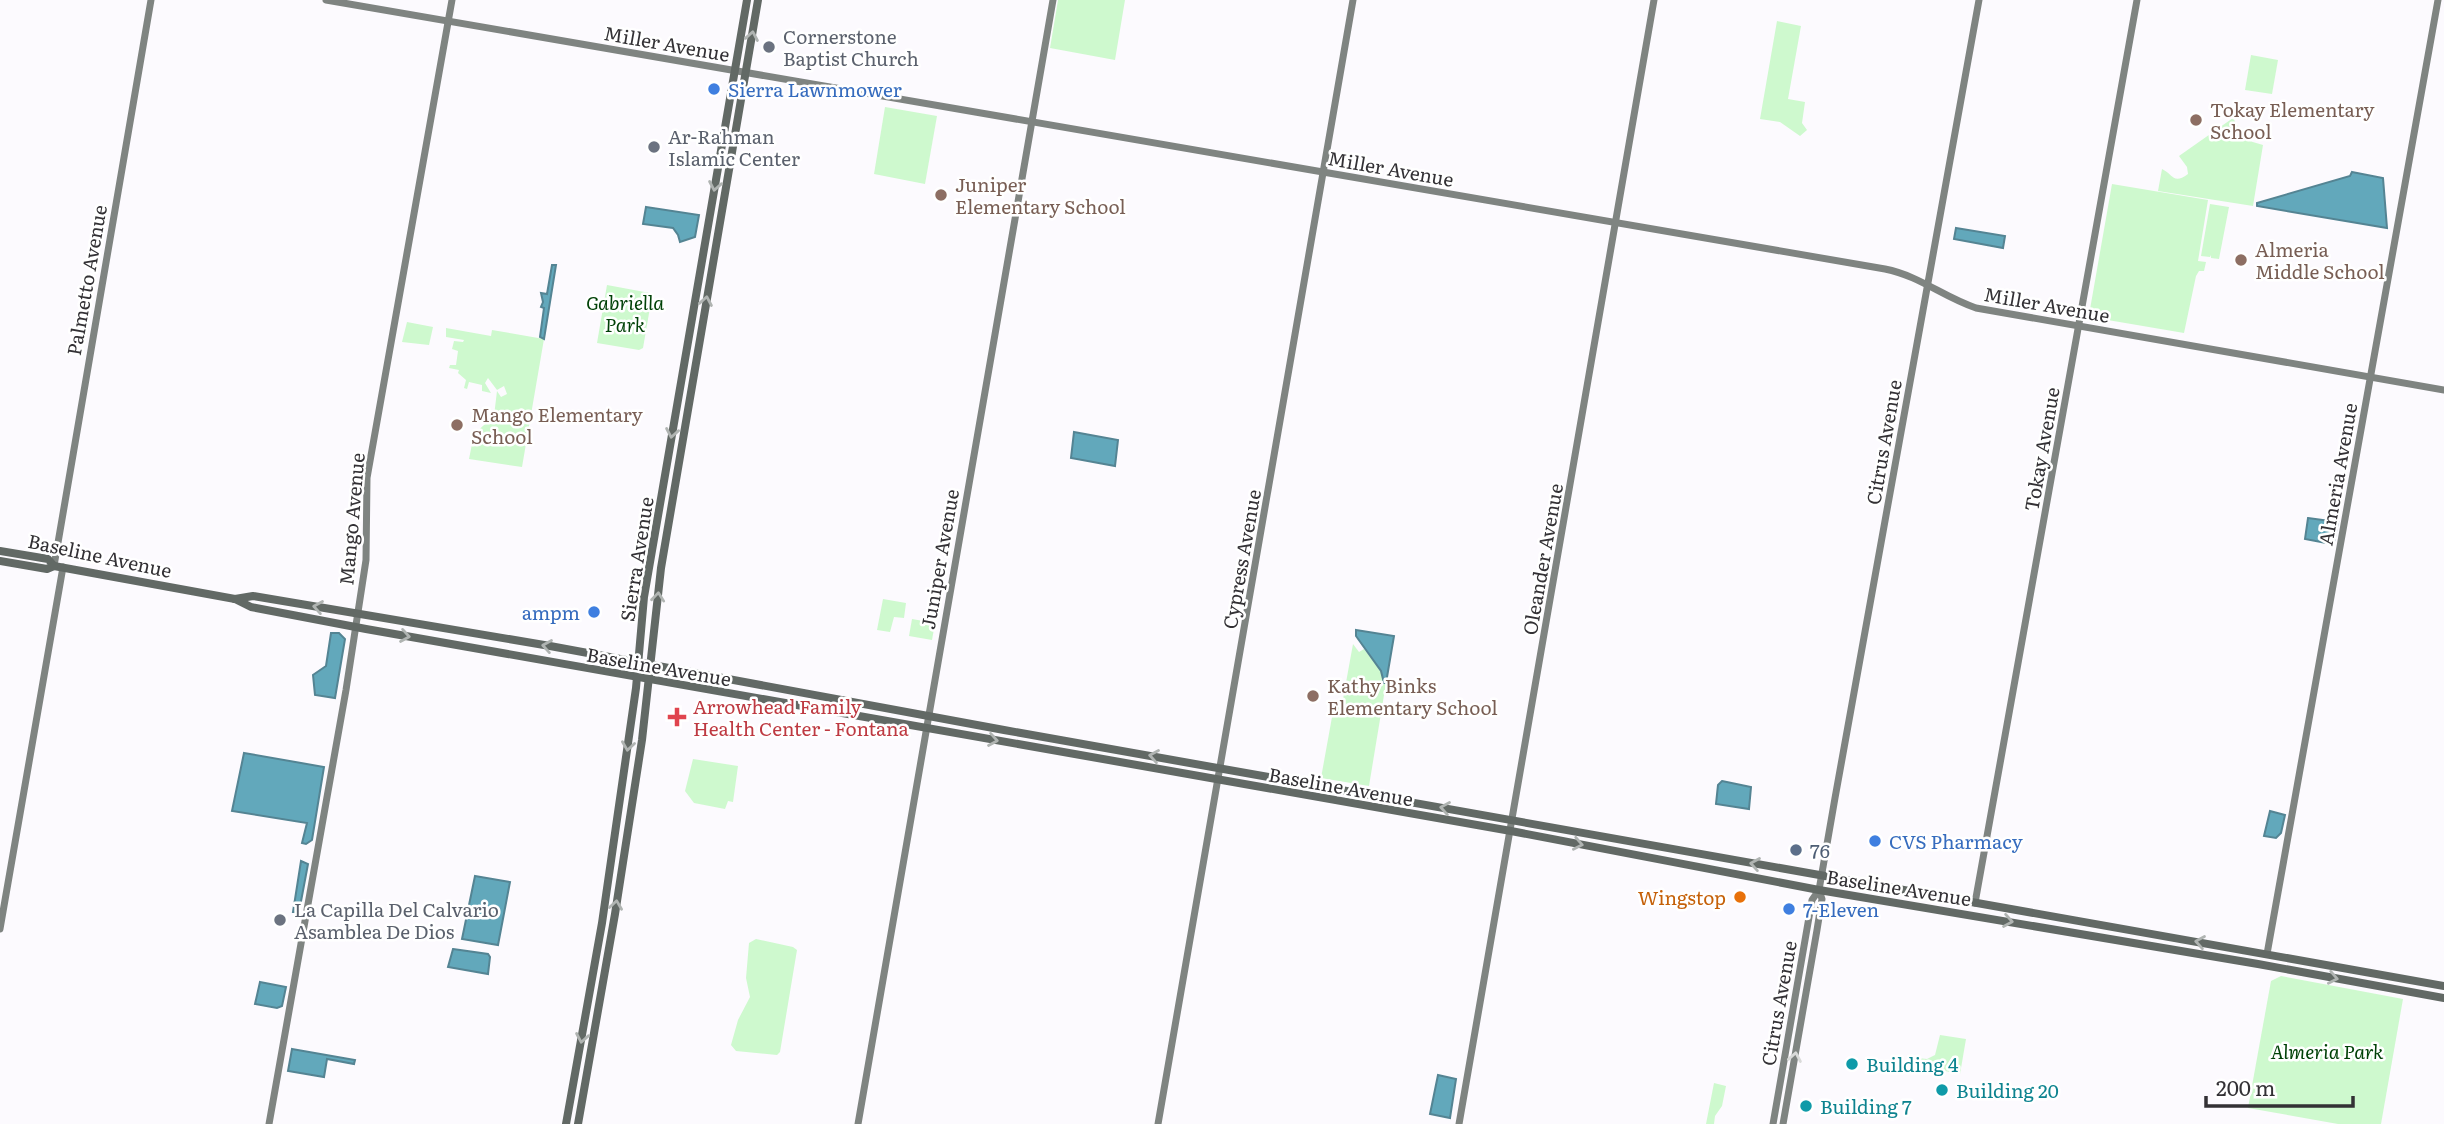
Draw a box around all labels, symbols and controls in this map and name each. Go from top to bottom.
street label: Miller Avenue [602,18,732,68]
place label: Cornerstone Baptist Church [783,22,919,72]
one-way arrow [744,30,759,42]
marker: Cornerstone Baptist Church [761,39,777,55]
place label: Sierra Lawnmower [728,75,902,103]
marker: Sierra Lawnmower [706,81,722,97]
place label: Tokay Elementary School [2210,95,2374,145]
marker: Tokay Elementary School [2188,112,2204,128]
place label: Ar-Rahman Islamic Center [668,122,800,172]
marker: Ar-Rahman Islamic Center [646,139,662,155]
street label: Miller Avenue [1326,143,1456,193]
place label: Juniper Elementary School [955,170,1126,220]
one-way arrow [708,180,723,192]
marker: Juniper Elementary School [933,187,949,203]
street label: Palmetto Avenue [59,202,113,358]
place label: Almeria Middle School [2255,235,2385,285]
marker: Almeria Middle School [2233,252,2249,268]
street label: Miller Avenue [1982,279,2112,329]
park label: Gabriella Park [586,288,664,338]
one-way arrow [698,295,713,307]
street label: Citrus Avenue [1858,377,1908,507]
street label: Tokay Avenue [2016,385,2066,513]
place label: Mango Elementary School [471,400,643,450]
street label: Almeria Avenue [2311,400,2363,547]
marker: Mango Elementary School [449,417,465,433]
one-way arrow [665,427,680,439]
street label: Mango Avenue [331,451,371,587]
street label: Oleander Avenue [1515,481,1569,637]
street label: Juniper Avenue [913,487,965,631]
street label: Cypress Avenue [1215,487,1267,631]
street label: Sierra Avenue [612,494,660,623]
street label: Baseline Avenue [26,526,175,584]
one-way arrow [650,592,665,603]
place label: ampm [522,598,580,626]
one-way arrow [313,600,324,615]
marker: ampm [586,604,602,620]
one-way arrow [399,628,411,643]
one-way arrow [541,639,553,654]
street label: Baseline Avenue [585,640,734,693]
place label: Kathy Binks Elementary School [1327,671,1498,721]
marker: Kathy Binks Elementary School [1305,688,1321,704]
place label: Arrowhead Family Health Center - Fontana [693,692,910,742]
marker: Arrowhead Family Health Center - Fontana [667,707,687,727]
one-way arrow [987,732,999,747]
one-way arrow [620,740,635,752]
one-way arrow [1148,749,1160,764]
street label: Baseline Avenue [1267,760,1416,813]
one-way arrow [1440,801,1452,816]
place label: CVS Pharmacy [1889,827,2023,855]
marker: CVS Pharmacy [1867,833,1883,849]
one-way arrow [1572,835,1584,850]
place label: 76 [1810,836,1830,864]
marker: 76 [1788,842,1804,858]
one-way arrow [1749,857,1761,872]
street label: Baseline Avenue [1825,862,1974,912]
place label: Wingstop [1638,883,1726,911]
marker: Wingstop [1732,889,1748,905]
place label: La Capilla Del Calvario Asamblea De Dios [294,895,499,945]
place label: 7-Eleven [1803,895,1879,923]
one-way arrow [609,899,624,911]
marker: 7-Eleven [1781,901,1797,917]
marker: La Capilla Del Calvario Asamblea De Dios [272,912,288,928]
one-way arrow [2002,913,2014,928]
one-way arrow [2194,936,2206,951]
street label: Citrus Avenue [1753,938,1803,1068]
one-way arrow [2327,969,2339,984]
one-way arrow [575,1032,590,1043]
park label: Almeria Park [2270,1037,2384,1065]
place label: Building 4 [1866,1050,1959,1078]
one-way arrow [1786,1051,1801,1063]
marker: Building 4 [1844,1056,1860,1072]
scale bar [2206,1064,2353,1108]
text: 200 m [2216,1071,2276,1102]
place label: Building 20 [1956,1076,2059,1104]
marker: Building 20 [1934,1082,1950,1098]
place label: Building 7 [1820,1092,1912,1120]
marker: Building 7 [1798,1098,1814,1114]

